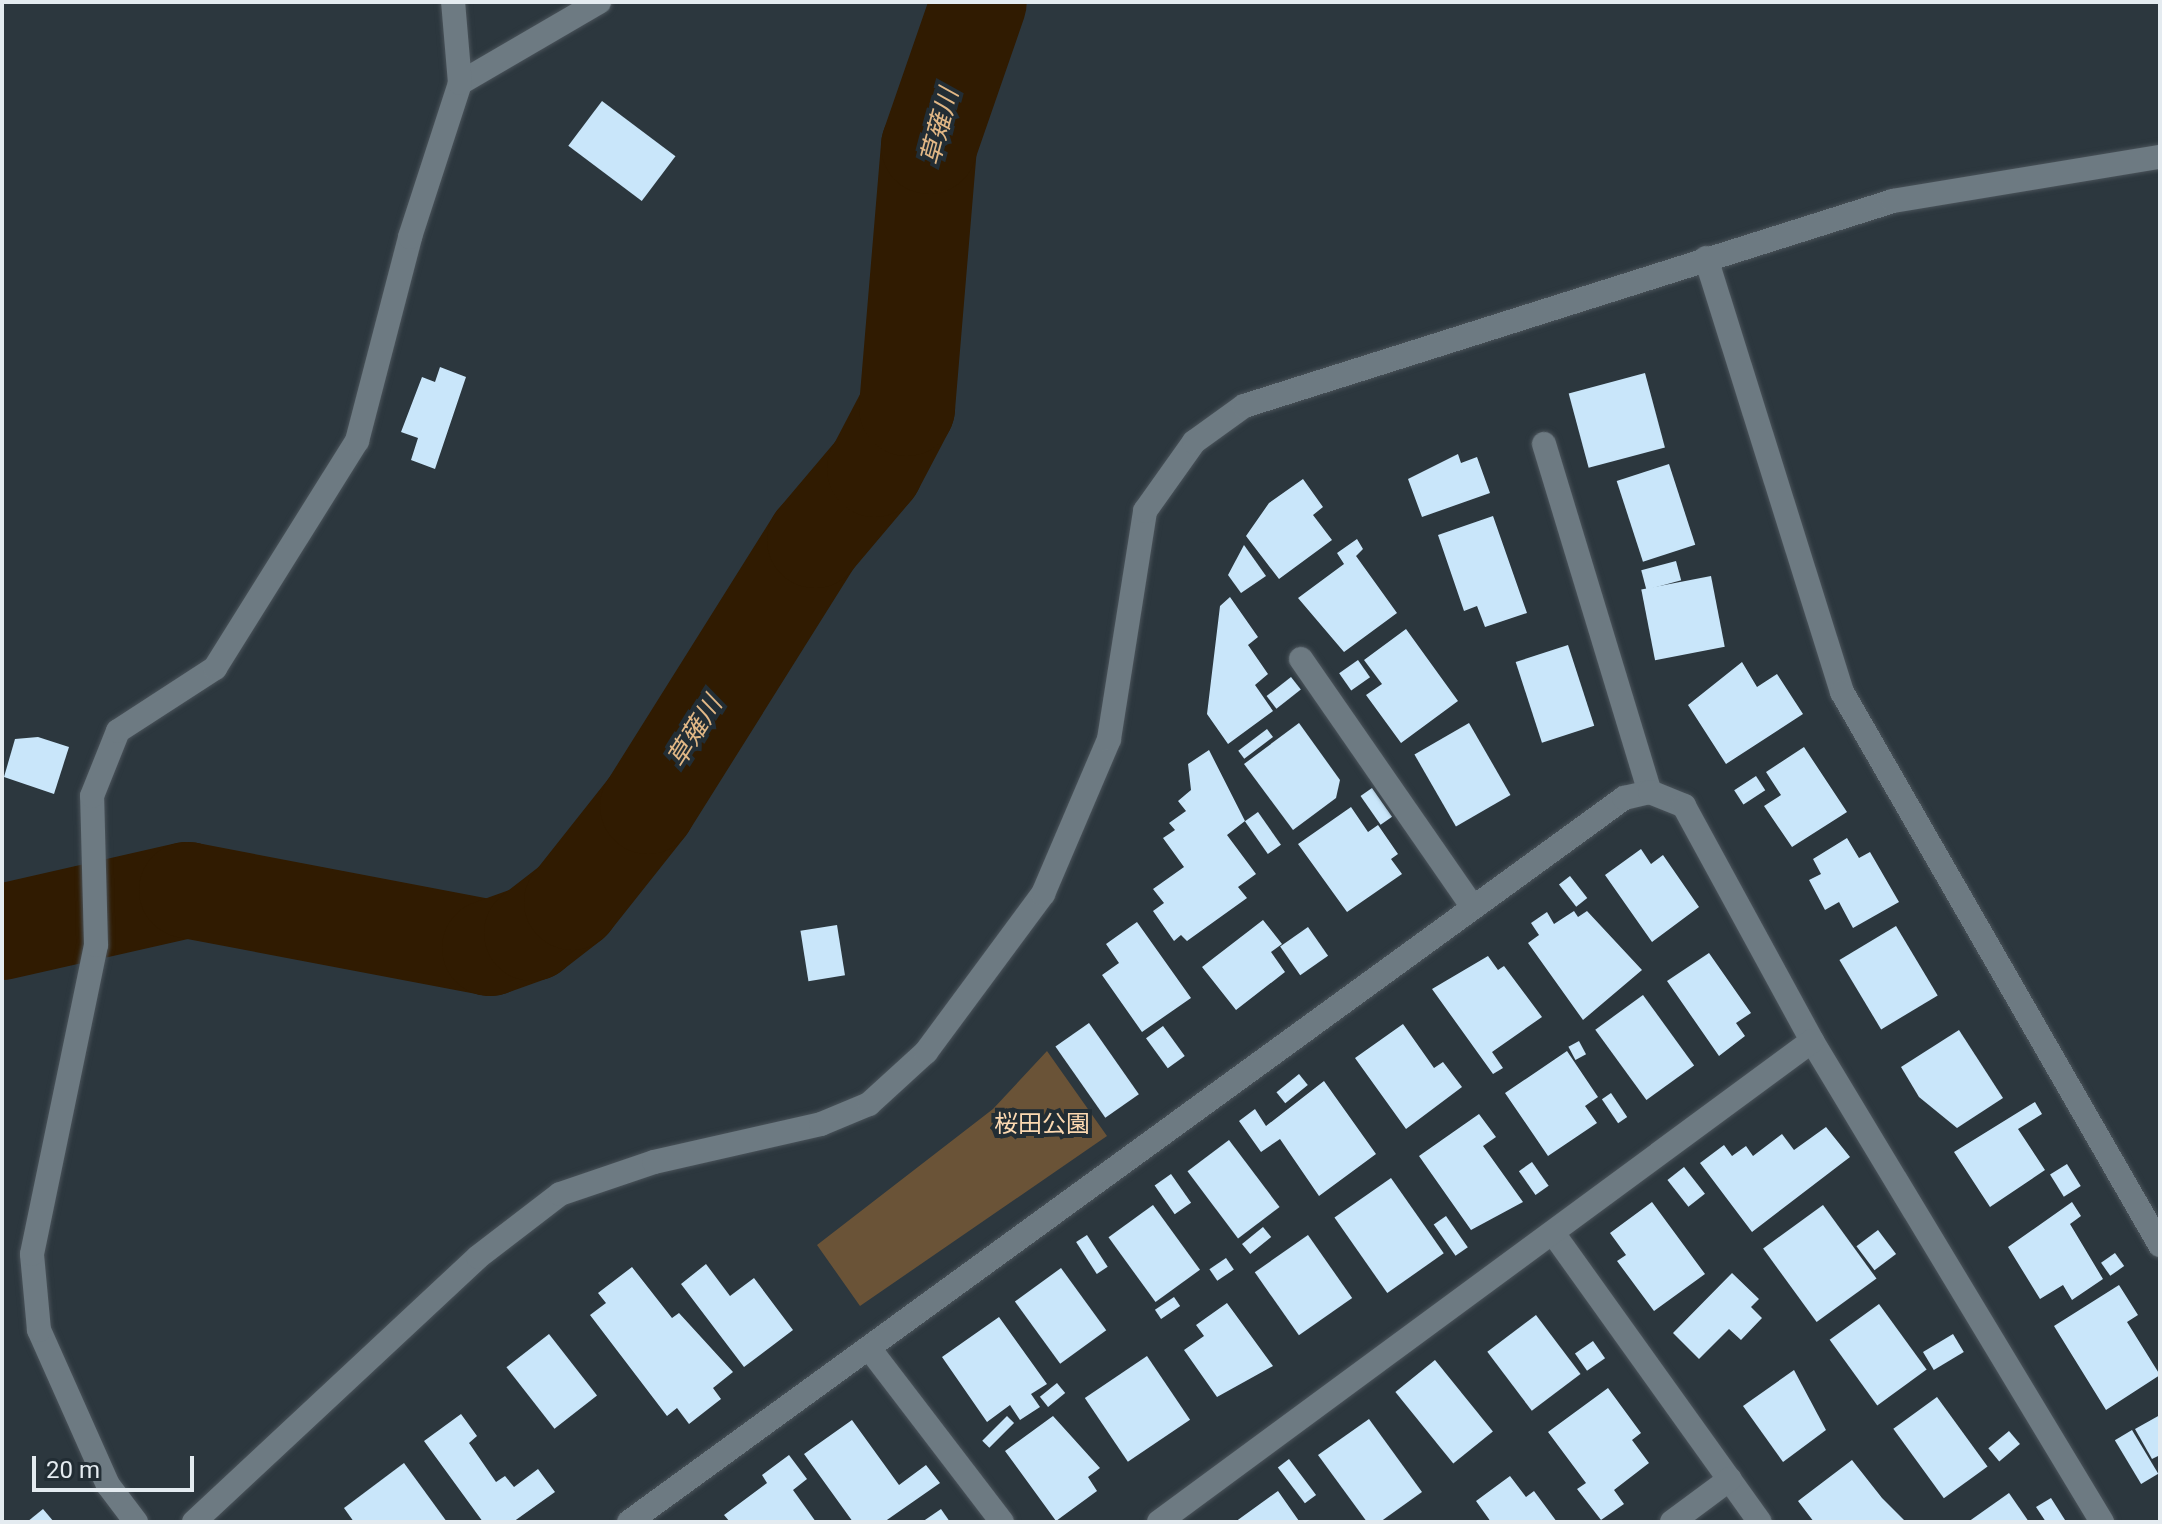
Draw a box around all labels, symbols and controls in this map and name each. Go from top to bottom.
water label: 草薙川 [915,85,965,169]
water label: 草薙川 [661,691,729,773]
park label: 桜田公園 [994,1111,1090,1139]
scale bar [36,1440,198,1490]
text: 20 m [46,1456,100,1484]

